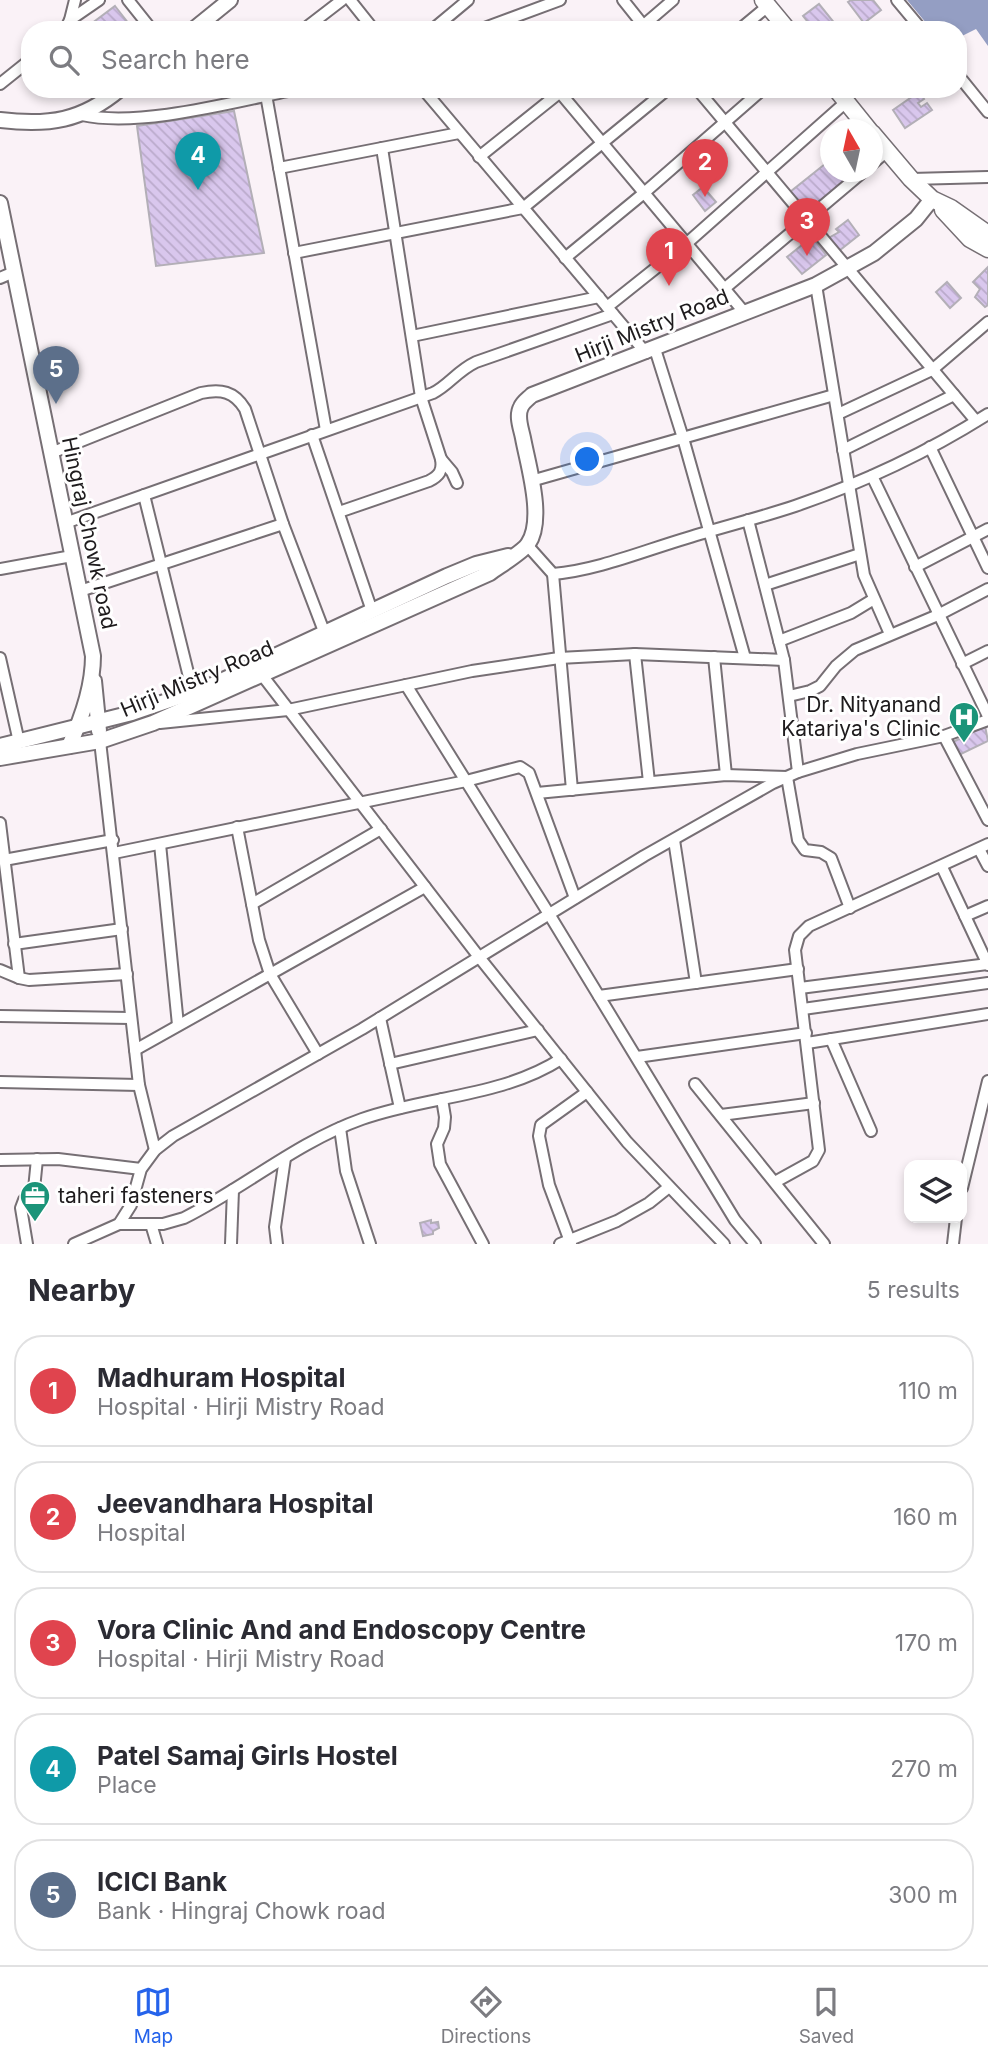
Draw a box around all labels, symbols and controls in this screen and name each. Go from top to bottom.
search box [21,21,967,98]
icon: search [45,41,83,79]
text: Search here [101,44,250,75]
north arrow [820,119,883,182]
pin: 4 [175,132,221,190]
pin: 2 [682,139,728,197]
pin: 3 [784,198,830,256]
pin: 1 [646,228,692,286]
street label: Hirji Mistry Road [571,283,732,368]
pin: 5 [33,346,79,404]
street label: Hingraj Chowk road [57,434,122,631]
your location [570,442,604,476]
street label: Hirji Mistry Road [117,635,277,722]
place label: Dr. Nityanand Katariya's Clinic [781,692,941,741]
hospital icon: Dr. Nityanand Katariya's Clinic [947,700,981,744]
map controls [904,1160,967,1223]
button: layers [904,1160,967,1223]
office icon: taheri fasteners [18,1179,52,1223]
place label: taheri fasteners [58,1183,214,1208]
text: Nearby [28,1272,136,1308]
text: 5 results [867,1276,960,1304]
text: Madhuram Hospital [97,1362,345,1393]
text: 1 [48,1377,58,1405]
text: 110 m [898,1377,958,1405]
text: Hospital · Hirji Mistry Road [97,1393,385,1421]
text: Jeevandhara Hospital [97,1488,374,1519]
text: 2 [46,1503,60,1531]
text: 160 m [893,1503,958,1531]
text: Hospital [97,1519,186,1547]
text: Vora Clinic And and Endoscopy Centre [97,1614,586,1645]
text: 3 [46,1629,60,1657]
text: 170 m [895,1629,958,1657]
text: Hospital · Hirji Mistry Road [97,1645,385,1673]
text: Patel Samaj Girls Hostel [97,1740,398,1771]
text: 4 [45,1755,61,1783]
text: 270 m [890,1755,958,1783]
text: Place [97,1771,157,1799]
text: ICICI Bank [97,1866,227,1897]
text: 5 [46,1881,60,1909]
text: 300 m [888,1881,958,1909]
text: Bank · Hingraj Chowk road [97,1897,386,1925]
tab: Map [134,1983,173,2048]
tab: Directions [441,1983,531,2048]
tab: Saved [799,1983,854,2048]

